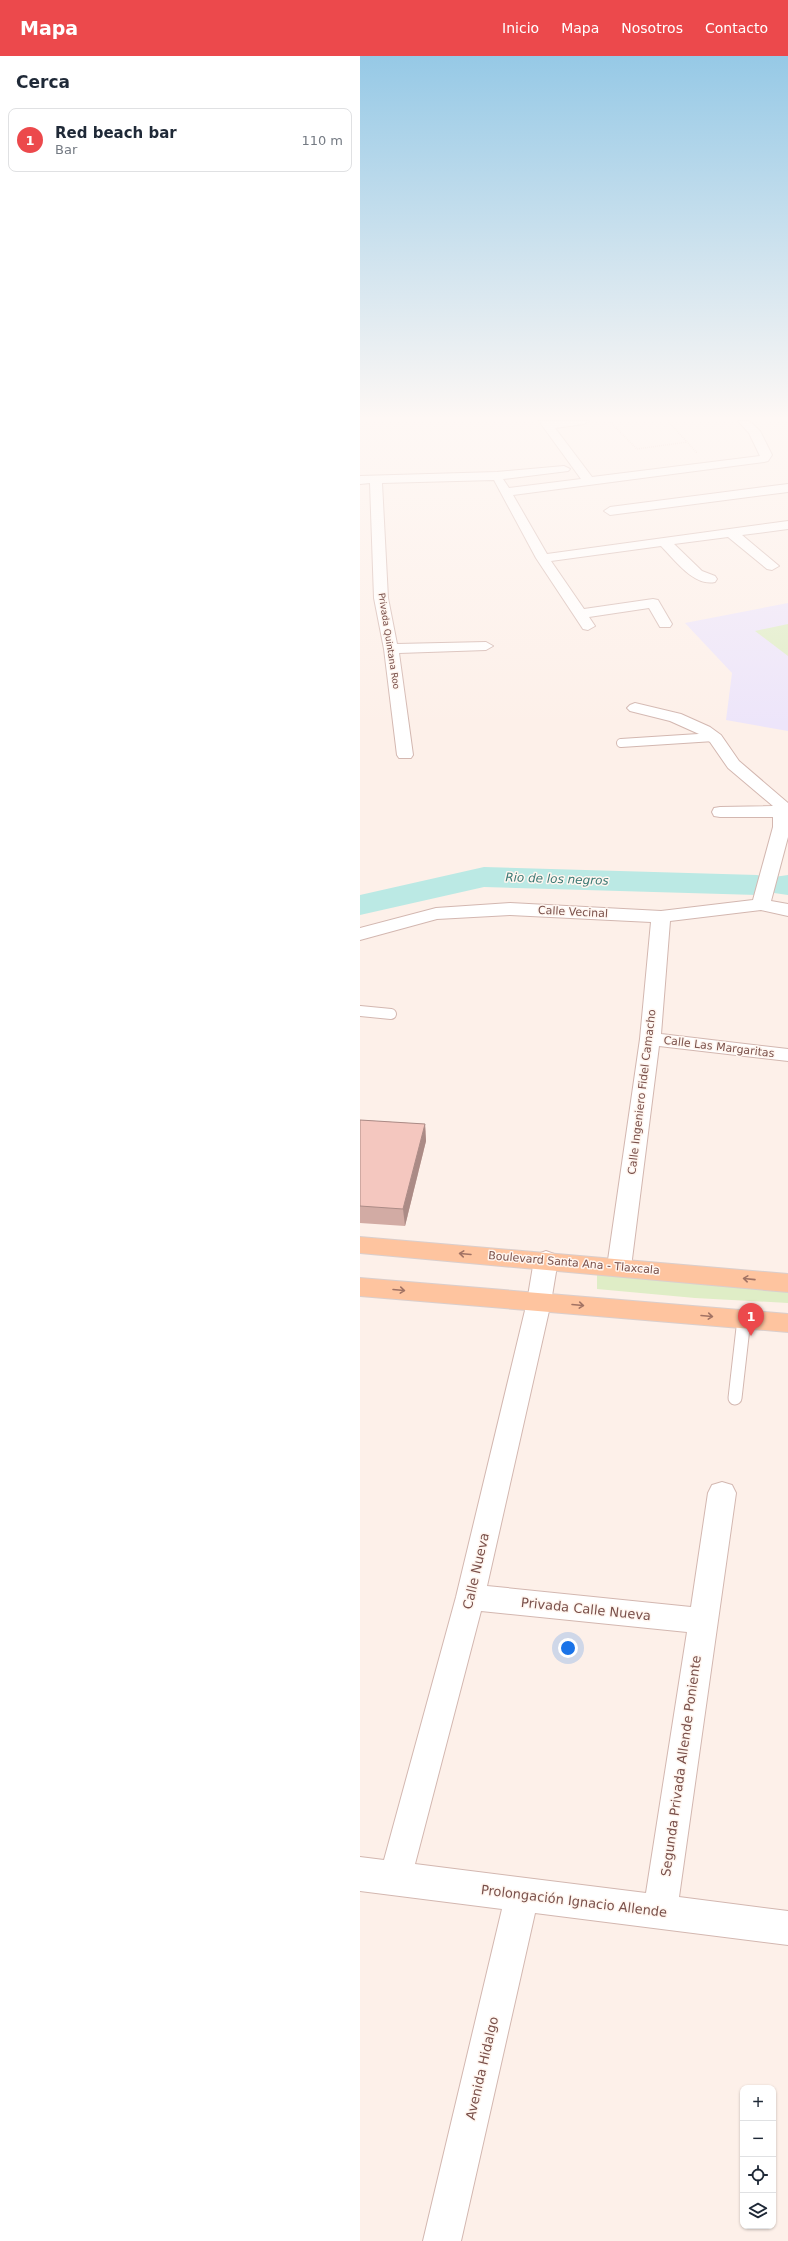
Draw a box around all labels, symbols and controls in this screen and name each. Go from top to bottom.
text: Mapa [20,17,78,39]
text: Inicio [502,20,539,36]
text: Mapa [561,20,599,36]
text: Nosotros [621,20,683,36]
text: Contacto [705,20,768,36]
text: Cerca [16,72,70,92]
text: Red beach bar [55,124,177,142]
text: 1 [25,133,35,148]
text: 110 m [301,133,343,148]
text: Bar [55,142,77,157]
street label: Privada Quintana Roo [376,592,402,690]
water label: Rio de los negros [505,870,609,888]
street label: Calle Vecinal [538,904,608,920]
street label: Calle Ingeniero Fidel Camacho [625,1008,659,1175]
street label: Calle Las Margaritas [663,1034,775,1060]
street label: Boulevard Santa Ana - Tlaxcala [488,1249,660,1277]
one-way arrow [459,1250,472,1257]
one-way arrow [743,1276,756,1283]
one-way arrow [392,1287,405,1294]
one-way arrow [571,1302,584,1309]
pin: 1 [738,1303,764,1336]
one-way arrow [700,1312,713,1320]
street label: Calle Nueva [460,1531,492,1611]
street label: Privada Calle Nueva [520,1595,652,1623]
your location [558,1638,578,1658]
street label: Segunda Privada Allende Poniente [658,1654,704,1878]
street label: Prolongación Ignacio Allende [480,1882,668,1920]
street label: Avenida Hidalgo [463,2015,501,2121]
map controls [740,2085,776,2229]
button: + [740,2085,776,2121]
button: − [740,2121,776,2157]
button: locate [740,2157,776,2193]
button: layers [740,2193,776,2229]

